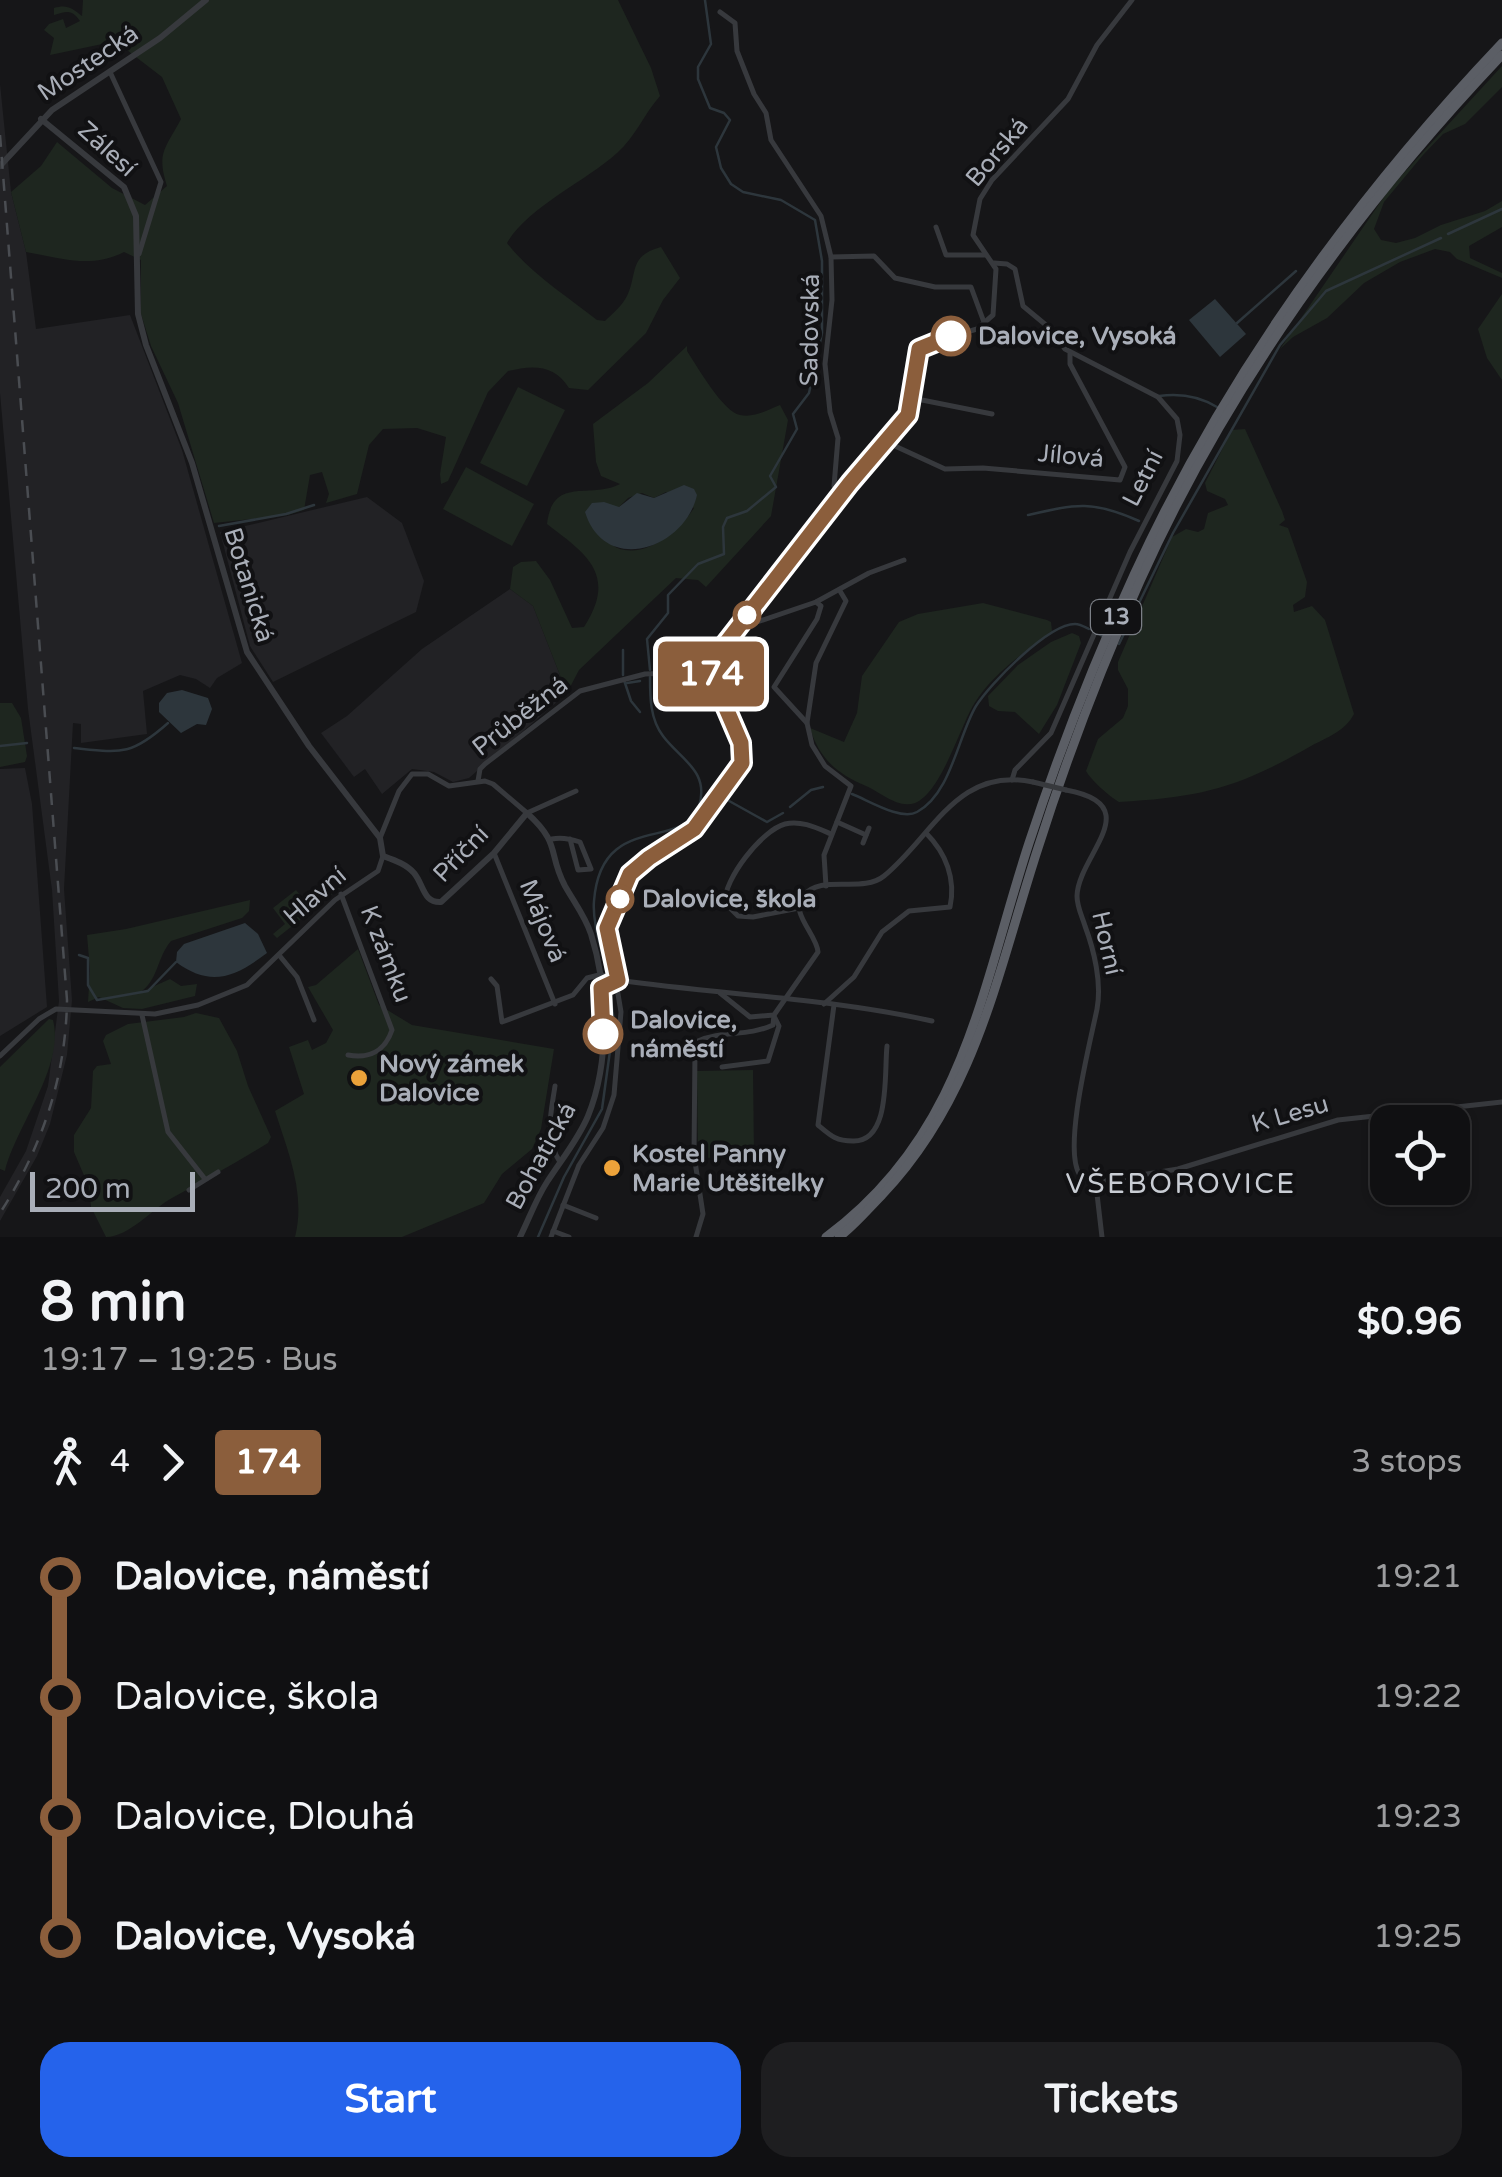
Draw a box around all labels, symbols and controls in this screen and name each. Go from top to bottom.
street label: Mostecká [32,18,144,108]
street label: Borská [959,111,1035,193]
street label: Zálesí [71,115,143,183]
street label: Sadovská [794,273,826,387]
marker: Dalovice, Vysoká [932,317,970,355]
place label: Dalovice, Vysoká [978,321,1177,351]
street label: Jílová [1037,438,1105,474]
street label: Letní [1116,445,1170,511]
street label: Botanická [217,524,281,646]
road number: 13 [1091,600,1141,634]
unlabelled marker [734,602,760,628]
line badge: 174 [654,642,768,706]
text: 174 [678,653,744,695]
street label: Průběžná [466,669,574,763]
street label: Příční [427,819,495,889]
street label: Hlavní [277,861,353,931]
street label: Májová [513,875,573,967]
place label: Dalovice, škola [642,884,817,914]
marker: Dalovice, škola [607,886,633,912]
street label: K zámku [354,901,418,1007]
street label: Horní [1085,908,1129,978]
place label: Dalovice, náměstí [630,1005,737,1064]
marker: Dalovice, náměstí [584,1015,622,1053]
place label: Nový zámek Dalovice [379,1049,525,1108]
marker: Nový zámek Dalovice [348,1067,370,1089]
street label: K Lesu [1248,1089,1332,1139]
street label: Bohatická [499,1097,583,1215]
map controls [1370,1105,1470,1205]
button: locate [1370,1105,1470,1205]
place label: Kostel Panny Marie Utěšitelky [632,1139,824,1198]
marker: Kostel Panny Marie Utěšitelky [601,1157,623,1179]
scale bar [30,1167,195,1212]
district label: VŠEBOROVICE [1065,1167,1297,1201]
text: 200 m [45,1172,131,1206]
text: 8 min [40,1270,187,1336]
text: $0.96 [1357,1299,1462,1345]
text: 19:17 – 19:25 · Bus [40,1341,338,1379]
icon: walk [40,1435,95,1490]
icon: forward [145,1435,200,1490]
text: 174 [235,1441,301,1483]
text: 4 [110,1443,130,1481]
text: 3 stops [1351,1443,1462,1481]
text: Dalovice, náměstí [114,1554,430,1600]
text: 19:21 [1373,1558,1462,1596]
text: Dalovice, škola [114,1674,379,1720]
text: 19:22 [1373,1678,1462,1716]
text: Dalovice, Dlouhá [114,1794,415,1840]
text: 19:23 [1373,1798,1462,1836]
text: Dalovice, Vysoká [114,1914,416,1960]
text: 19:25 [1373,1918,1462,1956]
button: Start [40,2042,741,2157]
button: Tickets [761,2042,1462,2157]

